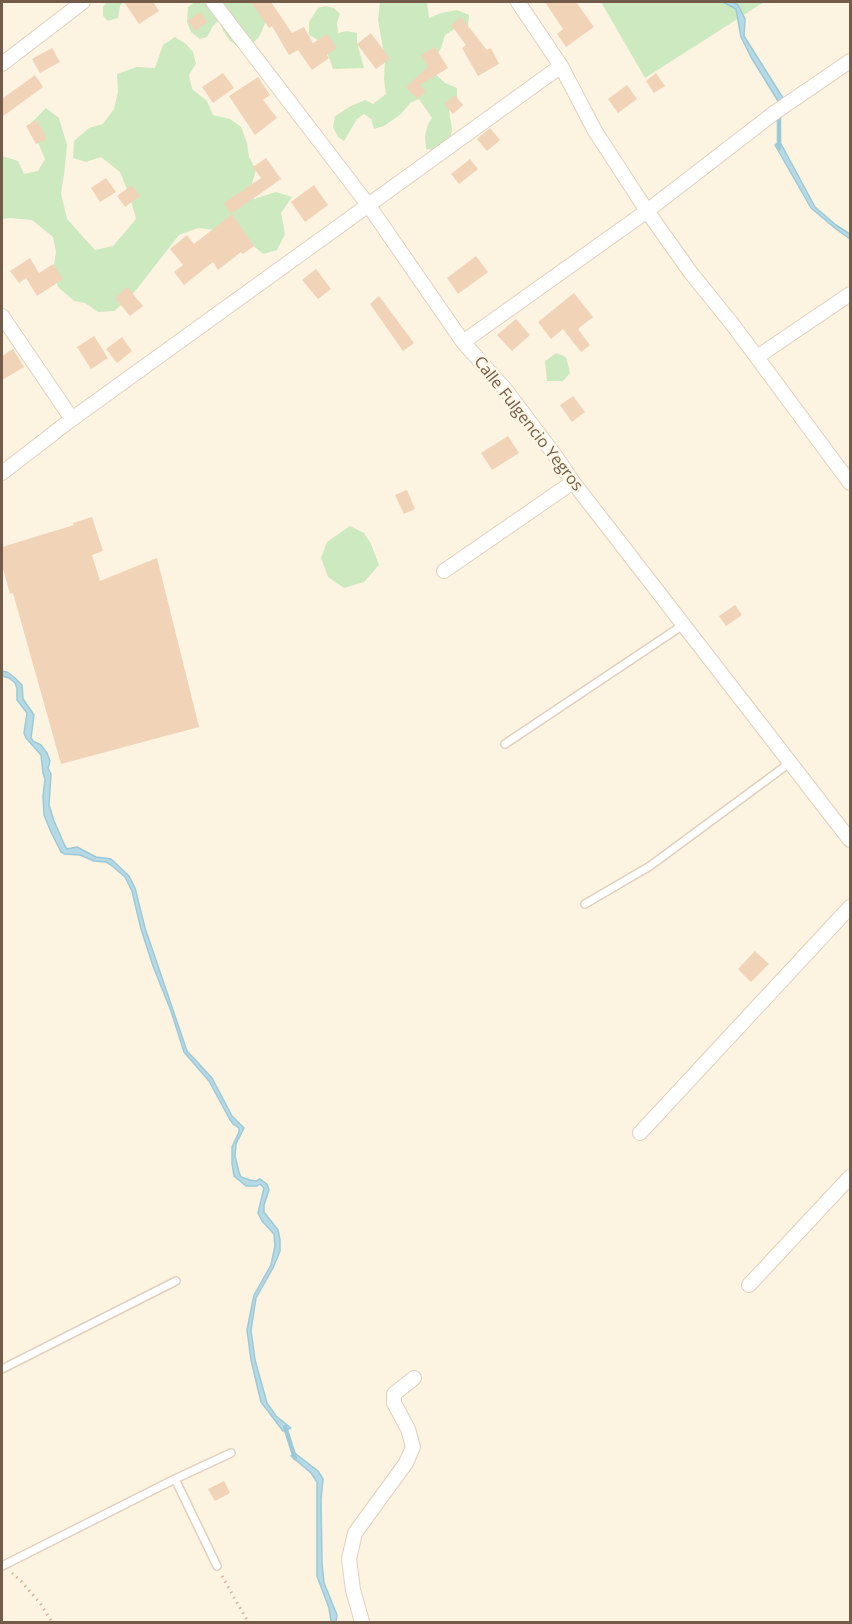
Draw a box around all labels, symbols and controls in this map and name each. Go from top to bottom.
street label: Calle Fulgencio Yegros [469,353,587,495]

